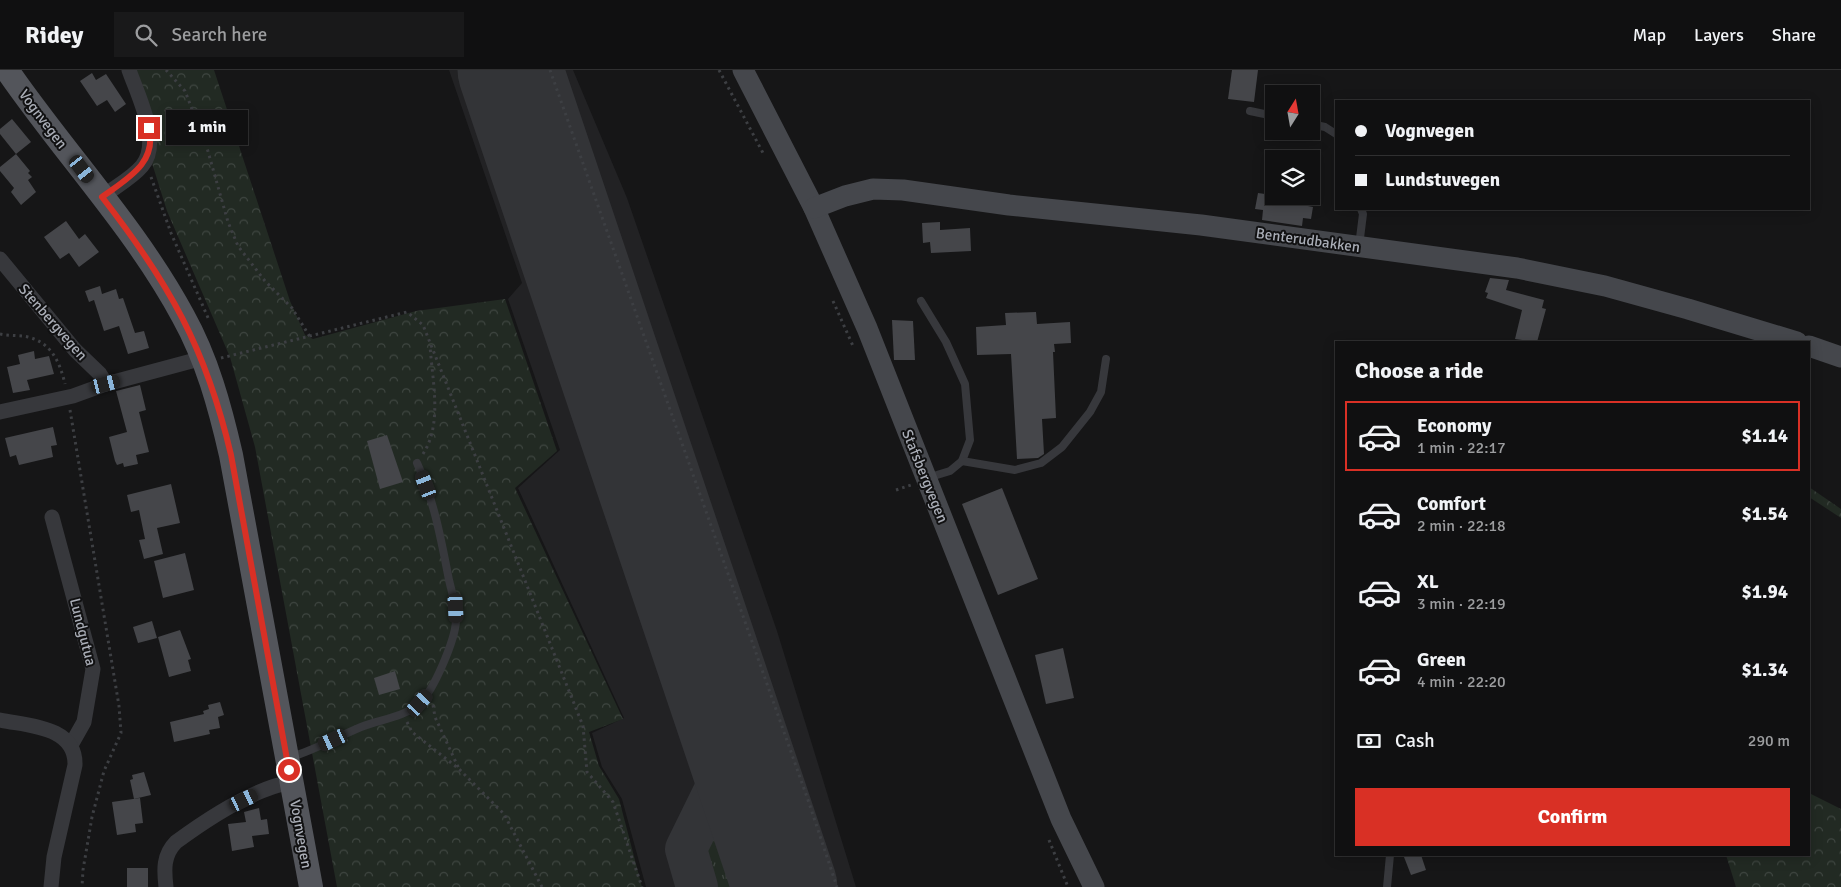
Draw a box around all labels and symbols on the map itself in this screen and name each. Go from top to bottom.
north arrow [1265,85,1320,140]
street label: Vognvegen [15,86,71,152]
callout: 1 min [166,110,249,146]
route end [138,117,160,139]
car [66,153,97,185]
street label: Benterudbakken [1255,224,1361,256]
street label: Stenbergvegen [15,280,91,364]
car [89,373,122,395]
street label: Stafsbergvegen [898,427,952,525]
car [413,468,438,502]
car [447,593,464,623]
street label: Lundgutua [66,596,100,668]
car [404,687,435,719]
car [316,727,349,753]
route start [278,759,300,781]
car [227,787,260,813]
street label: Vognvegen [286,798,316,870]

